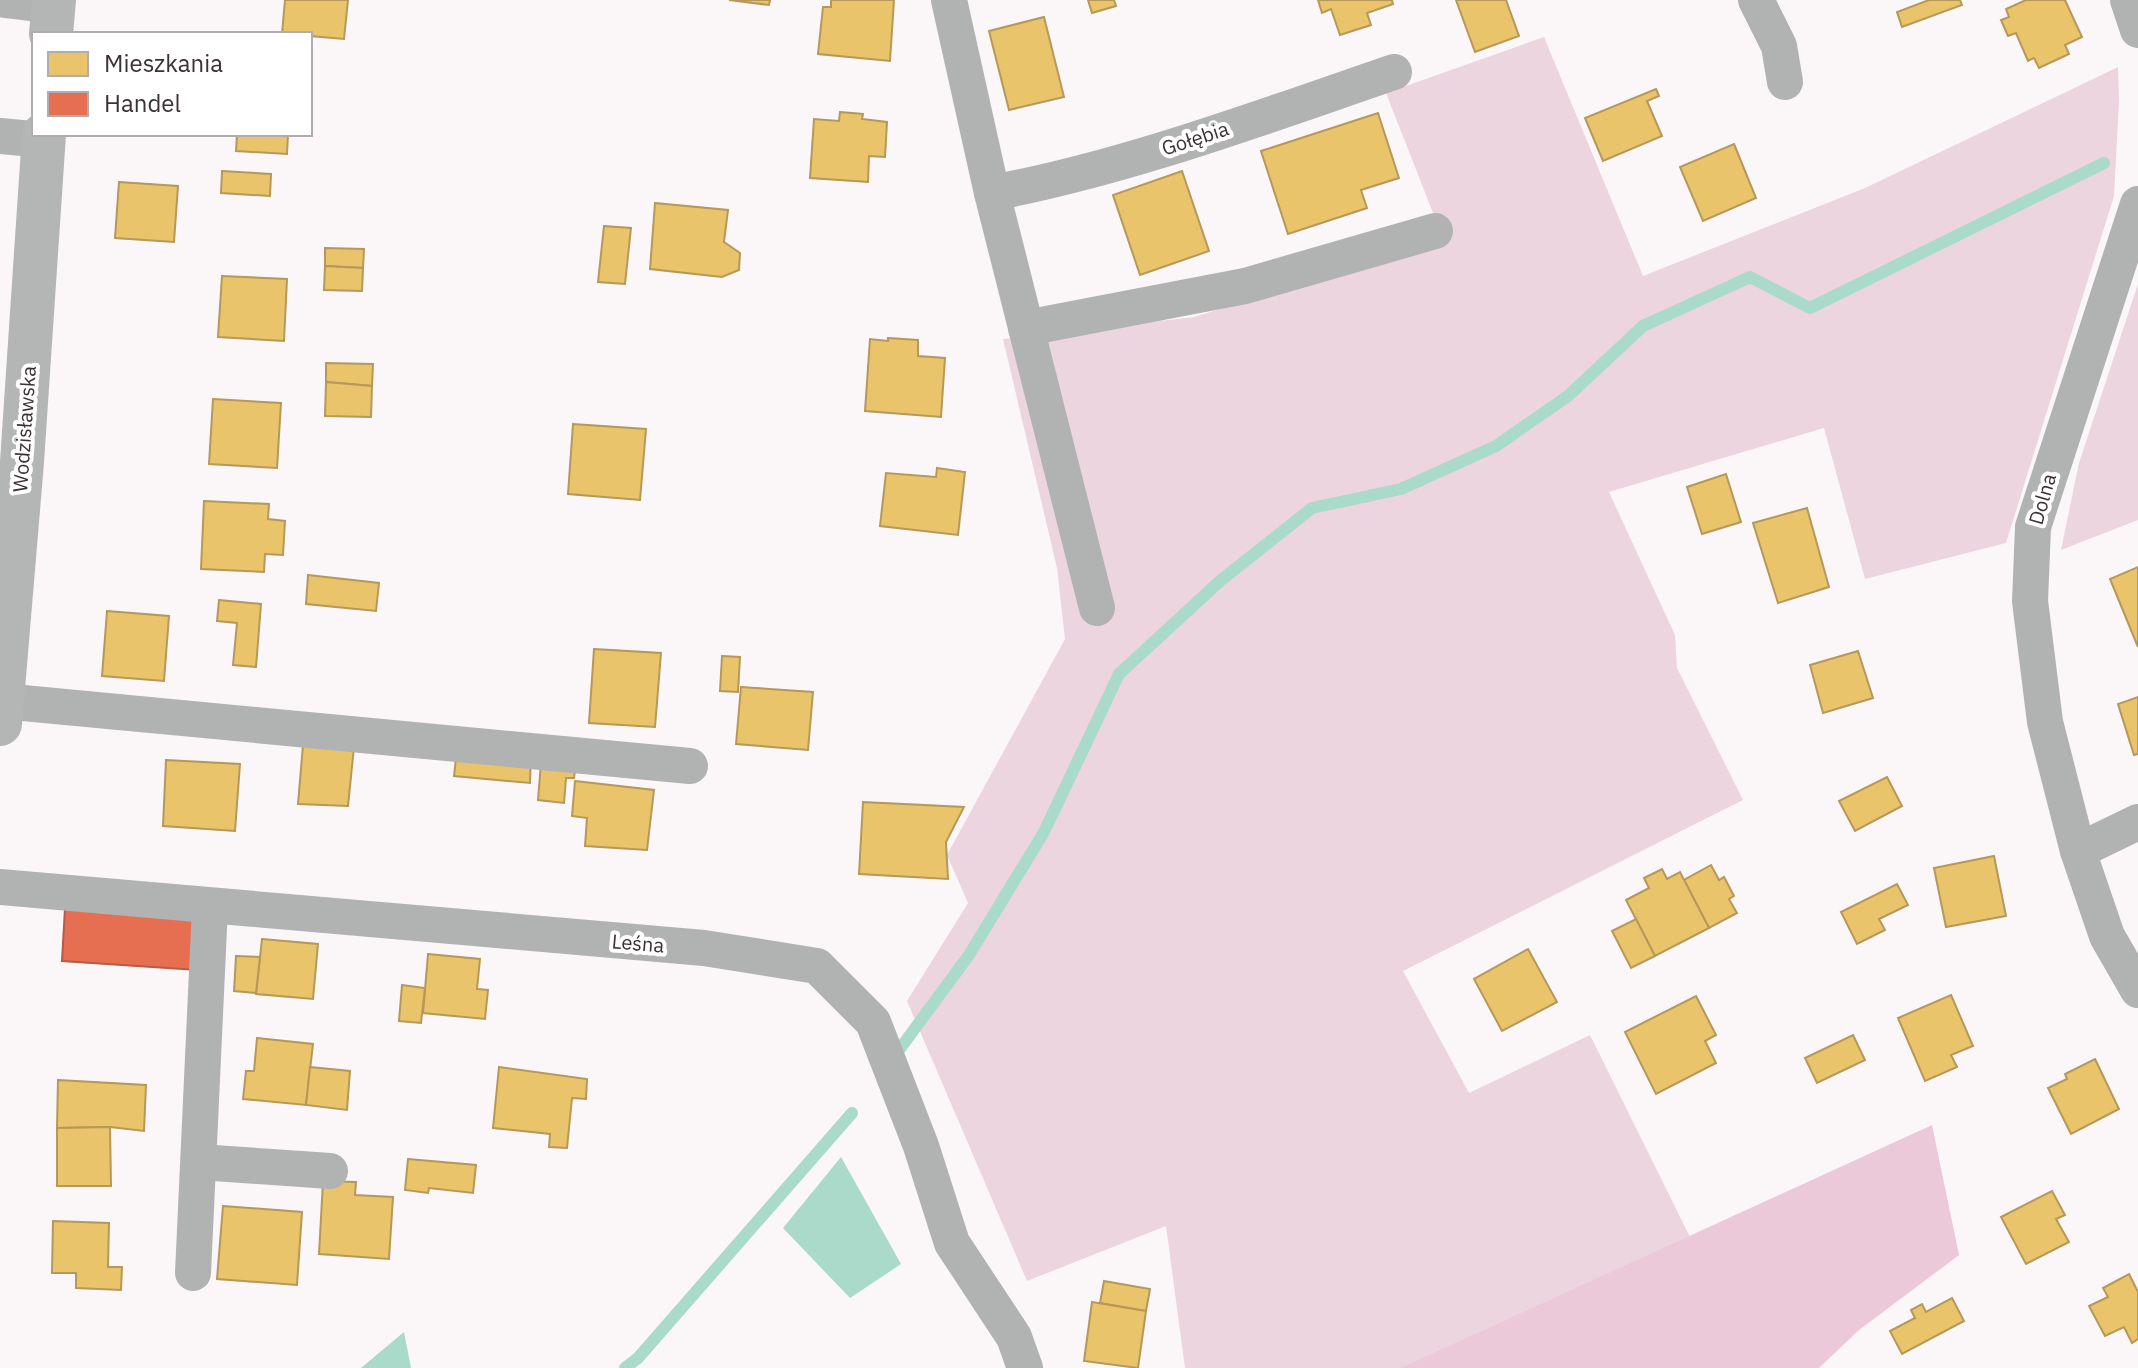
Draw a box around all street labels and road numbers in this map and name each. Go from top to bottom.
street label: Gołębia [1158,114,1232,161]
street label: Wodzisławska [6,365,42,493]
street label: Dolna [2022,470,2062,528]
street label: Leśna [611,927,666,959]

